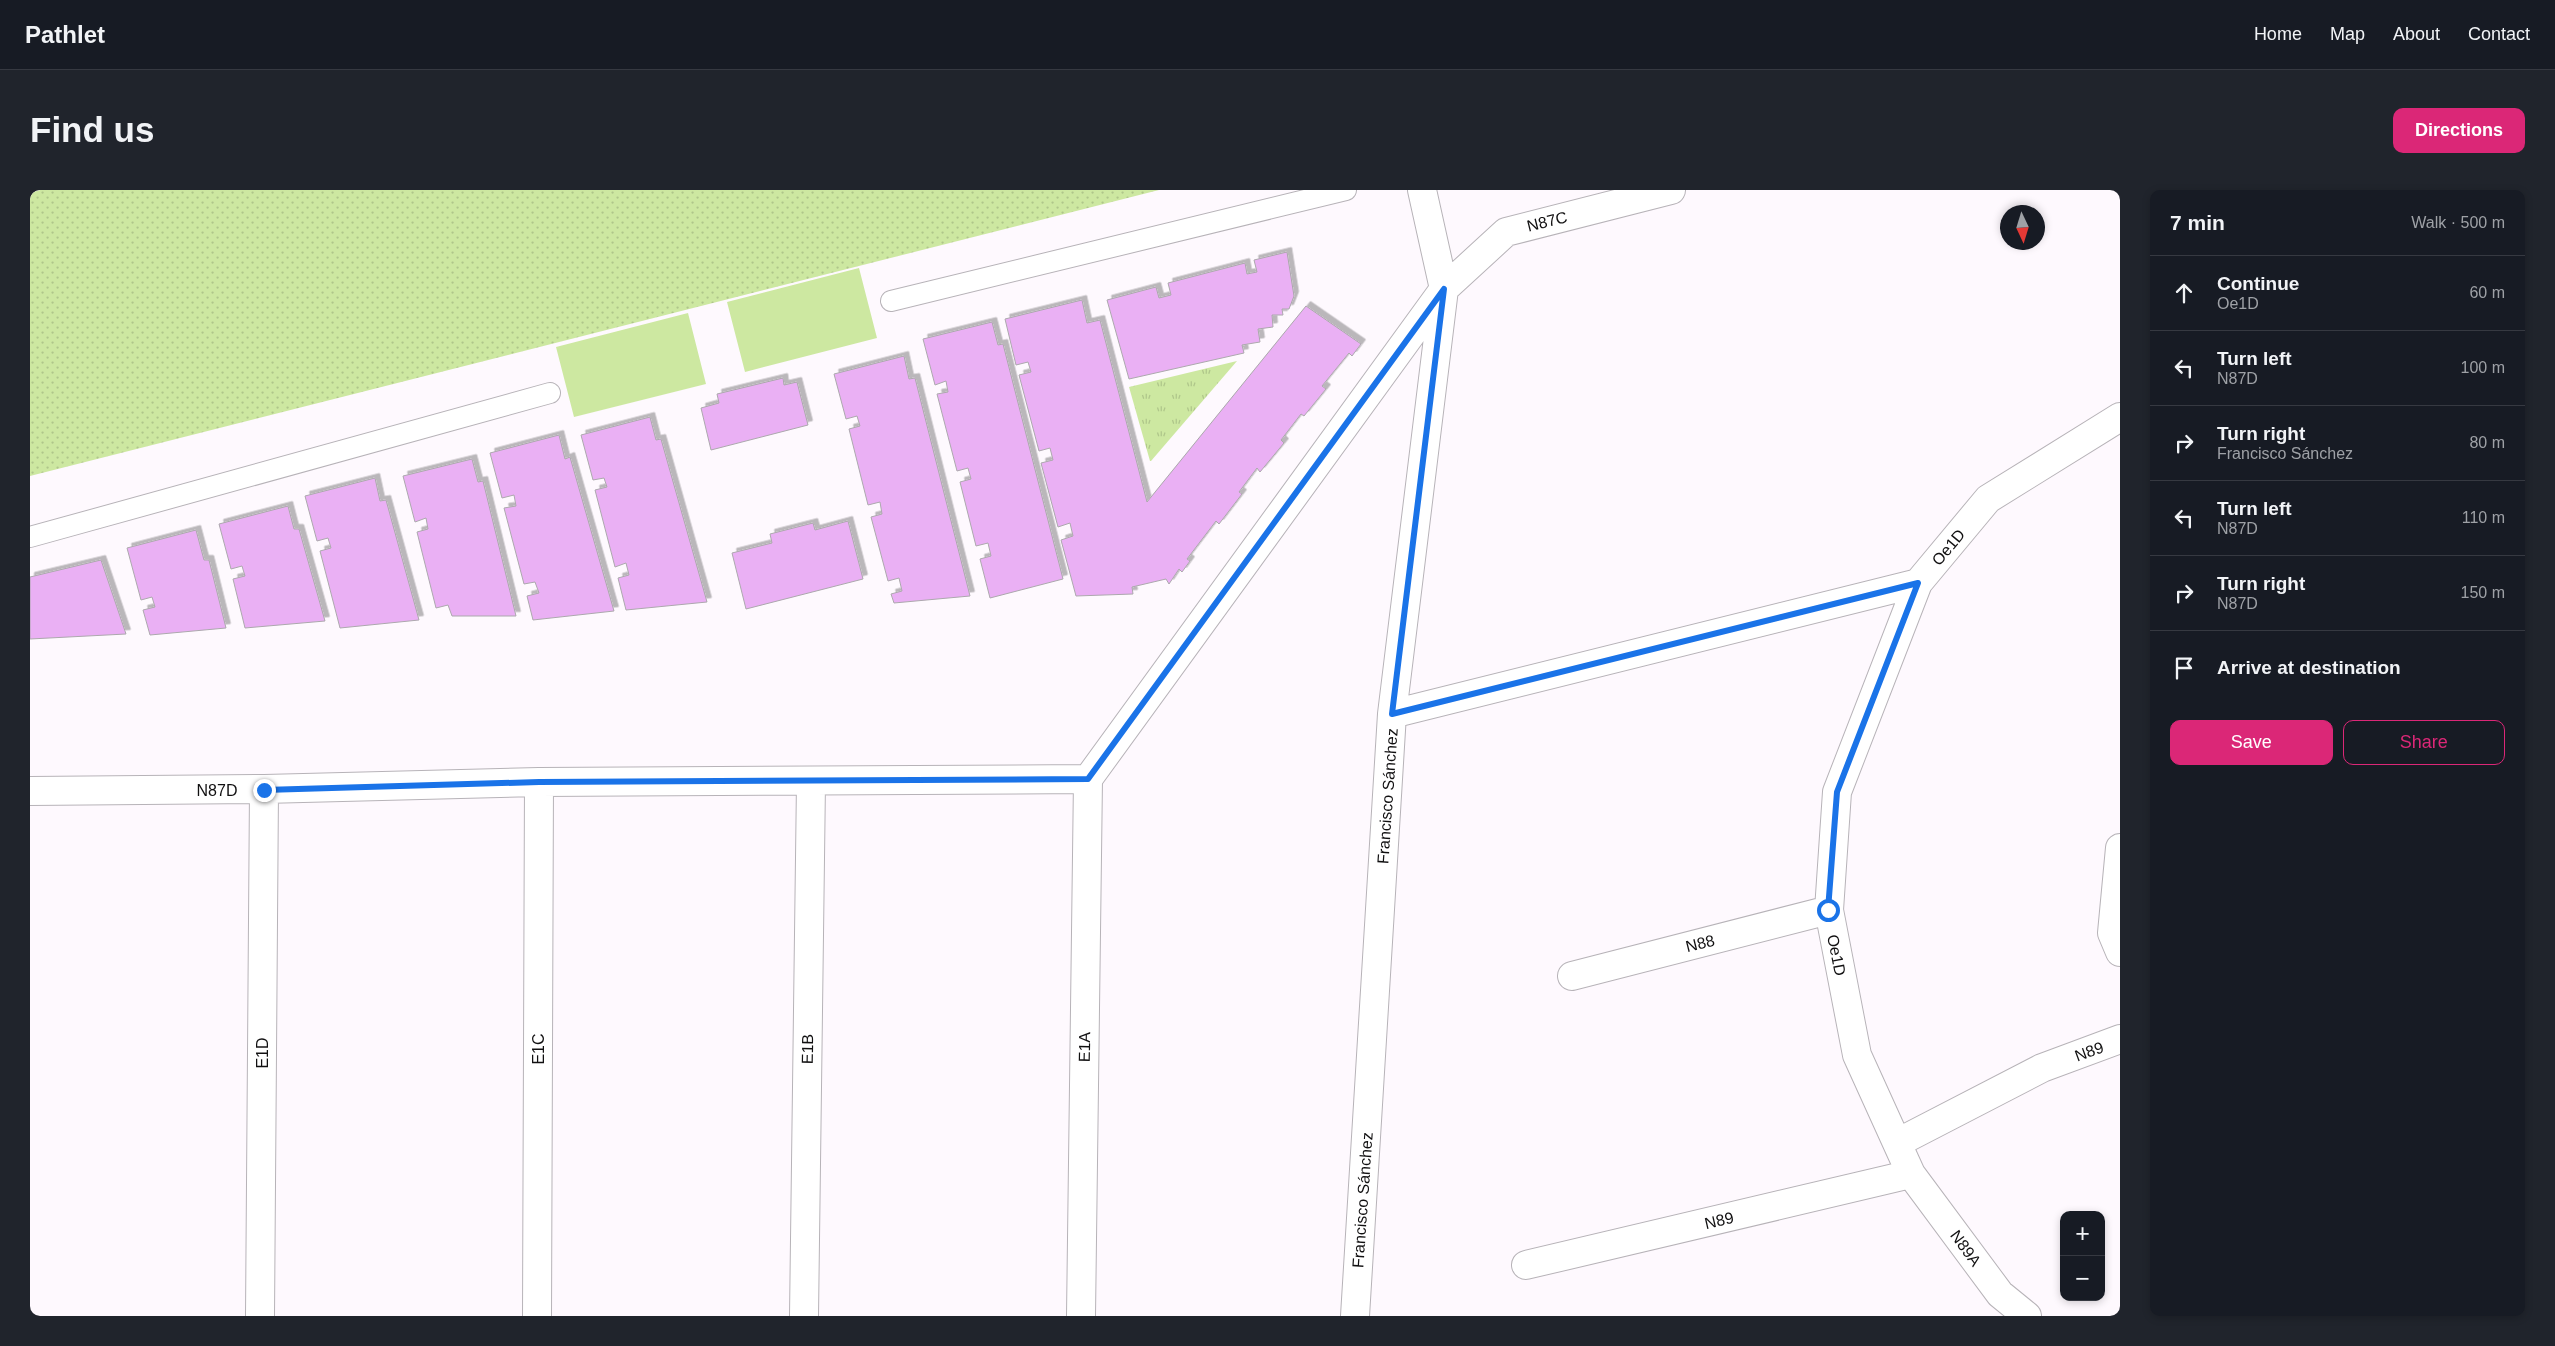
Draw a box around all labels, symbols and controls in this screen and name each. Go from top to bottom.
text: Pathlet [25,21,105,48]
text: Home [2254,24,2302,44]
text: Map [2330,24,2365,44]
text: About [2393,24,2440,44]
text: Contact [2468,24,2530,44]
button: Directions [2393,108,2525,153]
text: Find us [30,110,154,149]
north arrow [2000,205,2045,250]
street label: N87C [1525,208,1569,235]
text: 7 min [2170,211,2225,234]
text: Walk · 500 m [2411,214,2505,231]
text: Continue [2217,273,2299,294]
icon: ahead [2170,279,2198,307]
text: 60 m [2469,284,2505,301]
text: Oe1D [2217,295,2259,312]
text: Turn left [2217,348,2292,369]
icon: left [2170,354,2198,382]
text: 100 m [2461,359,2505,376]
text: N87D [2217,370,2258,387]
text: Turn right [2217,423,2305,444]
icon: right [2170,429,2198,457]
text: 80 m [2469,434,2505,451]
text: Francisco Sánchez [2217,445,2353,462]
text: Turn left [2217,498,2292,519]
icon: left [2170,504,2198,532]
text: 110 m [2462,509,2505,526]
text: N87D [2217,520,2258,537]
street label: Oe1D [1928,526,1968,569]
text: Turn right [2217,573,2305,594]
icon: right [2170,579,2198,607]
text: 150 m [2461,584,2505,601]
text: N87D [2217,595,2258,612]
icon: arrive [2170,654,2198,682]
text: Arrive at destination [2217,657,2401,678]
button: Save [2170,720,2333,765]
button: Share [2343,720,2505,765]
street label: Francisco Sánchez [1374,728,1401,864]
route end [253,779,276,802]
street label: N87D [197,782,237,799]
route start [1817,899,1840,922]
street label: N88 [1684,932,1717,955]
street label: Oe1D [1824,933,1849,977]
street label: E1A [1076,1031,1093,1062]
street label: E1C [530,1033,547,1065]
street label: E1B [799,1034,816,1064]
street label: E1D [254,1037,271,1069]
street label: N89 [2072,1038,2106,1064]
street label: Francisco Sánchez [1349,1132,1376,1268]
street label: N89 [1703,1209,1735,1232]
map controls [2060,1211,2105,1301]
button: + [2060,1211,2105,1256]
street label: N89A [1947,1227,1984,1270]
button: − [2060,1256,2105,1301]

